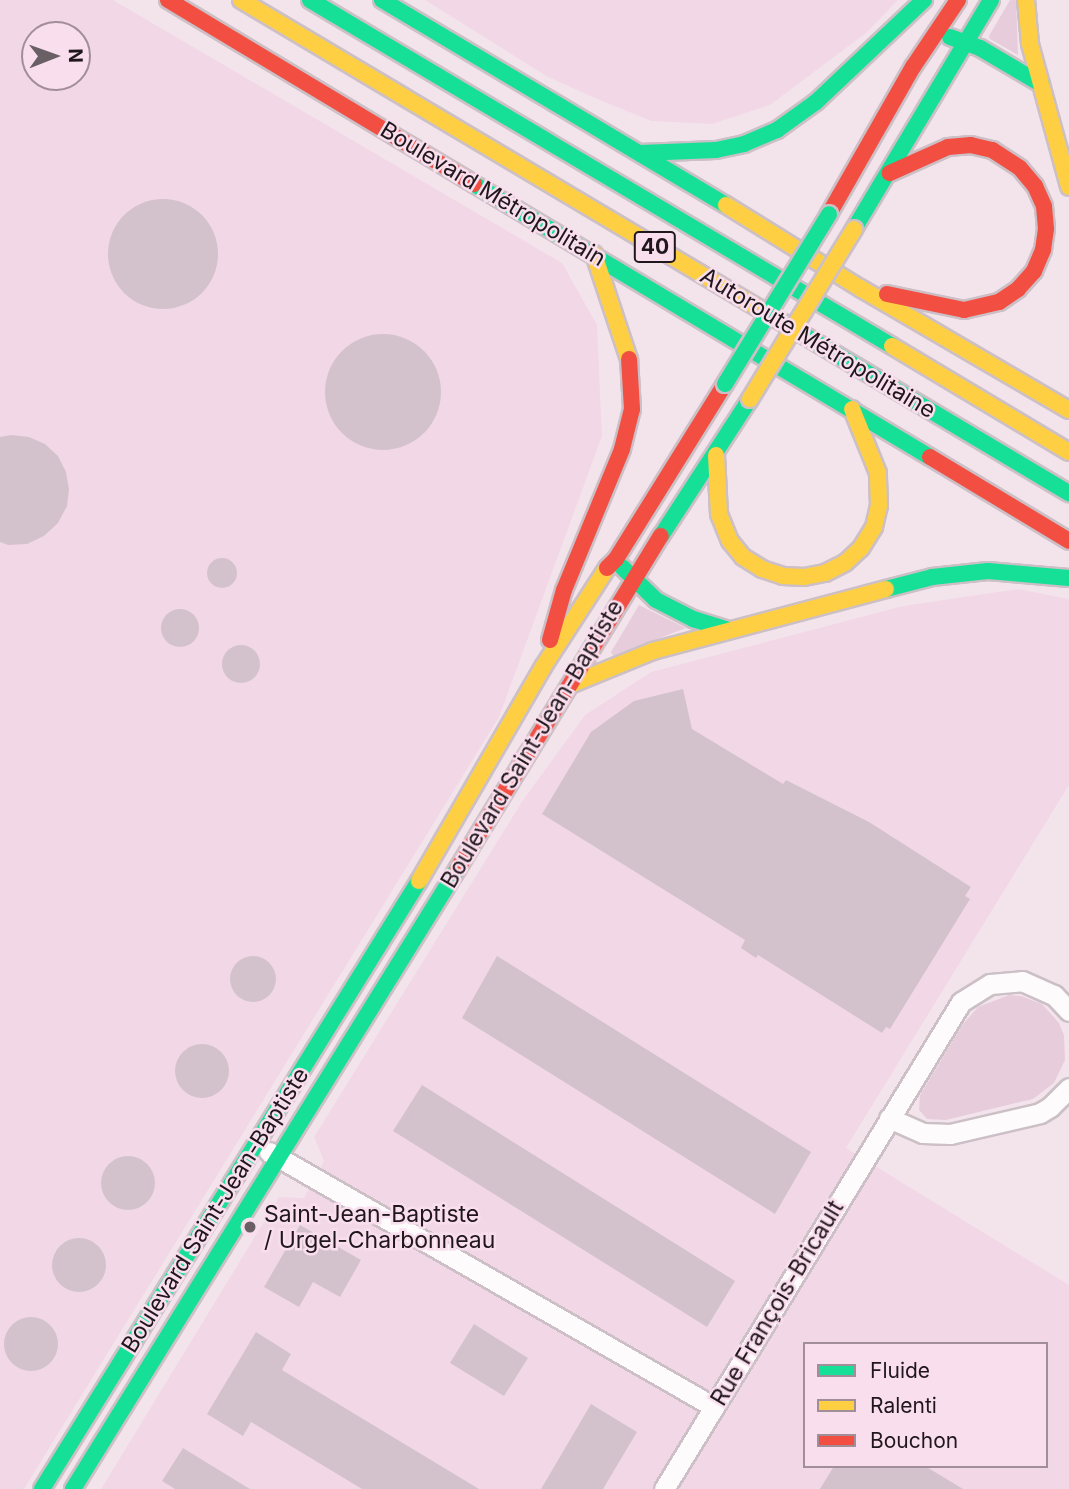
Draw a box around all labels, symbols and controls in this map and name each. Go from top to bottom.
north arrow [21,21,91,91]
text: N [64,48,87,63]
street label: Boulevard Métropolitain [375,116,611,272]
road number: 40 [632,230,678,264]
street label: Autoroute Métropolitaine [695,262,941,424]
street label: Boulevard Saint-Jean-Baptiste [435,595,629,893]
street label: Boulevard Saint-Jean-Baptiste [116,1062,314,1358]
street label: Rue François-Bricault [705,1195,849,1411]
place label: Saint-Jean-Baptiste / Urgel-Charbonneau [264,1200,495,1254]
marker: Saint-Jean-Baptiste / Urgel-Charbonneau [242,1219,258,1235]
legend [803,1342,1048,1468]
text: Fluide [870,1358,930,1383]
text: Ralenti [870,1393,937,1418]
text: Bouchon [870,1428,958,1453]

